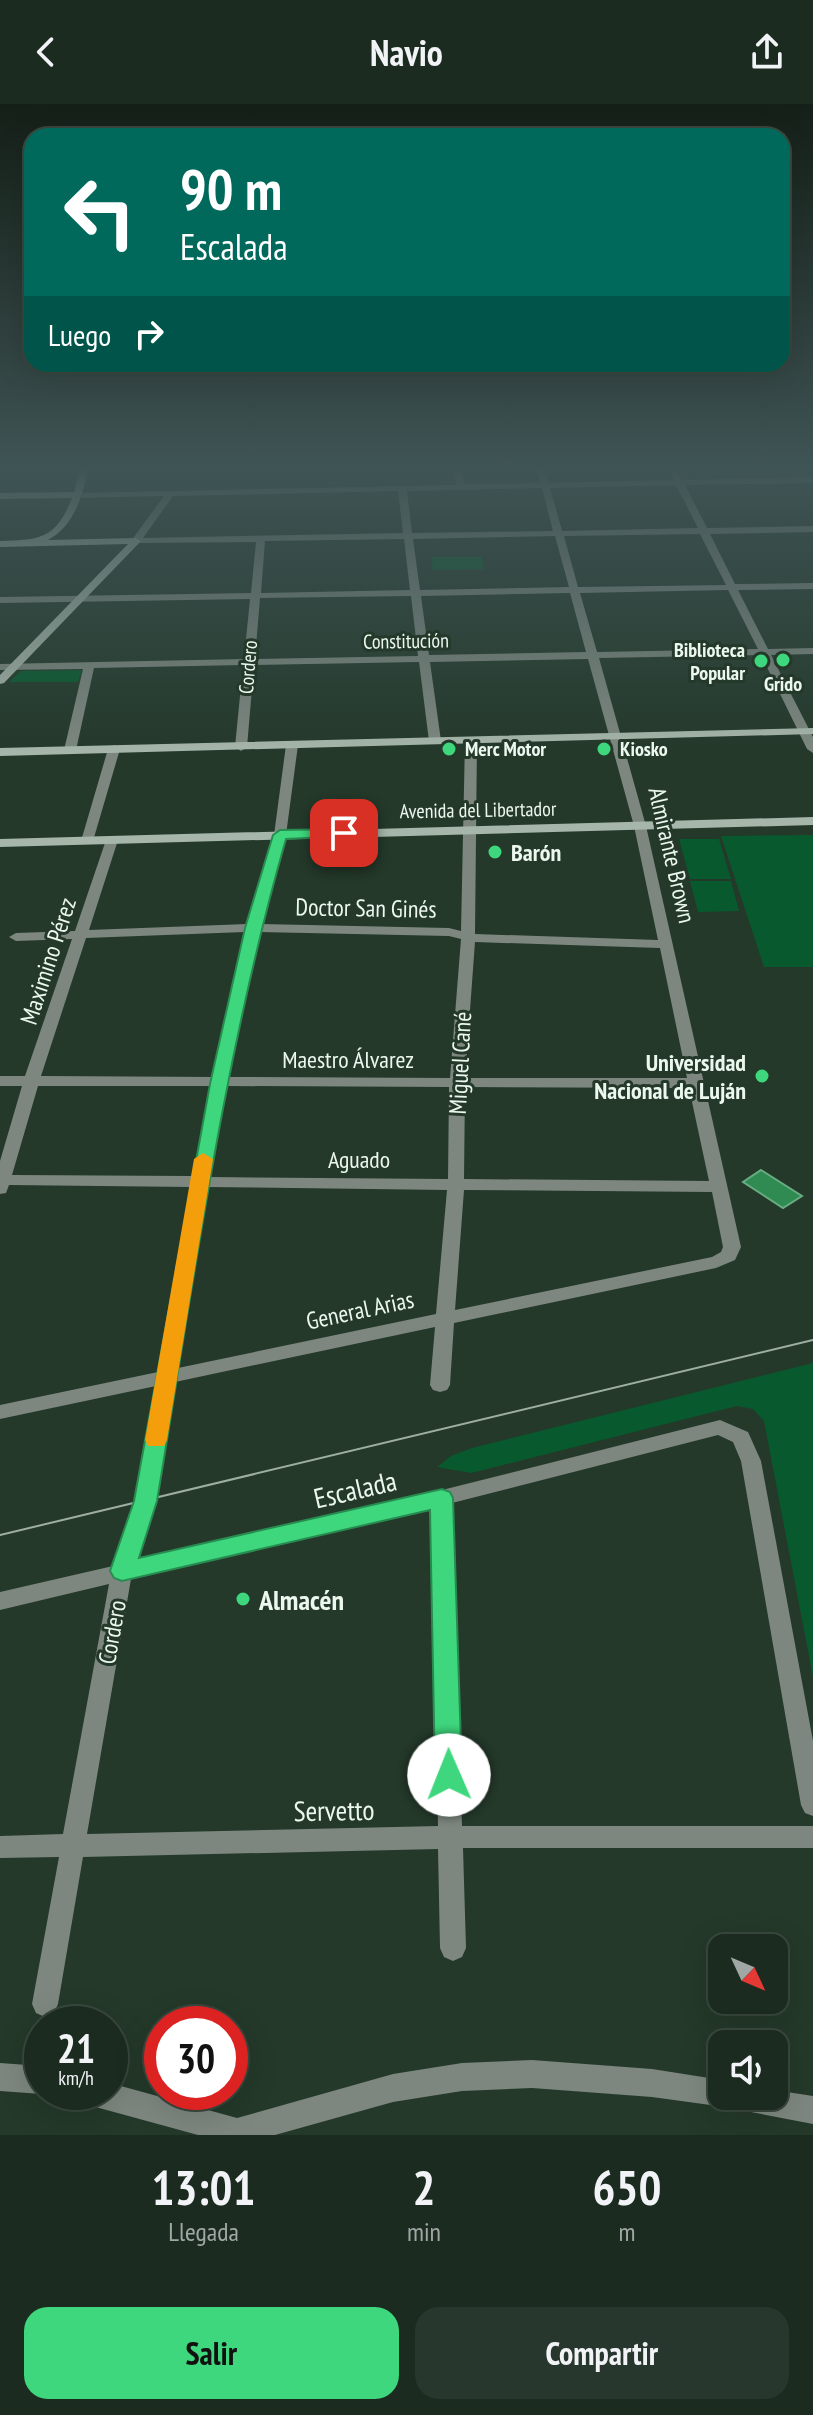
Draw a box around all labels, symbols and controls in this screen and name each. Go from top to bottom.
text: Navio [370,29,443,76]
icon: back [24,30,68,74]
icon: share [745,30,789,74]
text: 90 m [180,153,282,225]
icon: left [48,160,152,264]
text: Escalada [180,223,288,270]
icon: right [127,312,171,356]
text: Luego [48,315,111,354]
street label: Constitución [363,627,449,655]
place label: Biblioteca Popular [674,637,745,686]
street label: Cordero [233,639,263,695]
marker: Grido [774,651,792,669]
marker: Biblioteca Popular [752,652,770,670]
place label: Grido [764,671,802,697]
place label: Merc Motor [465,736,546,762]
place label: Kiosko [620,736,668,762]
marker: Merc Motor [440,740,458,758]
marker: Kiosko [595,740,613,758]
street label: Almirante Brown [641,784,703,926]
street label: Avenida del Libertador [400,796,557,824]
pin [310,799,378,867]
icon: arrive [322,811,366,855]
place label: Barón [511,837,561,868]
marker: Barón [486,843,504,861]
street label: Doctor San Ginés [295,891,437,925]
street label: Maximino Pérez [13,894,83,1028]
street label: Miguel Cané [442,1011,478,1115]
street label: Maestro Álvarez [282,1044,414,1075]
place label: Universidad Nacional de Luján [594,1047,746,1106]
marker: Universidad Nacional de Luján [753,1067,771,1085]
street label: Aguado [328,1144,390,1175]
street label: General Arias [303,1283,417,1337]
street label: Escalada [310,1462,400,1516]
place label: Almacén [258,1581,344,1618]
marker: Almacén [234,1590,252,1608]
street label: Cordero [91,1598,133,1666]
position arrow [407,1733,491,1817]
street label: Servetto [293,1791,375,1829]
north arrow [708,1934,788,2014]
map controls [708,1934,788,2110]
speed limit sign: 30 [144,2006,248,2110]
text: 21 [57,2022,95,2074]
button: sound [708,2030,788,2110]
text: km/h [58,2065,94,2091]
text: 13:01 [152,2156,255,2218]
text: 2 [413,2156,435,2218]
text: 650 [593,2156,661,2218]
text: Llegada [168,2215,239,2248]
text: min [407,2215,441,2248]
text: m [619,2215,635,2248]
button: Salir [24,2307,399,2399]
button: Compartir [415,2307,789,2399]

